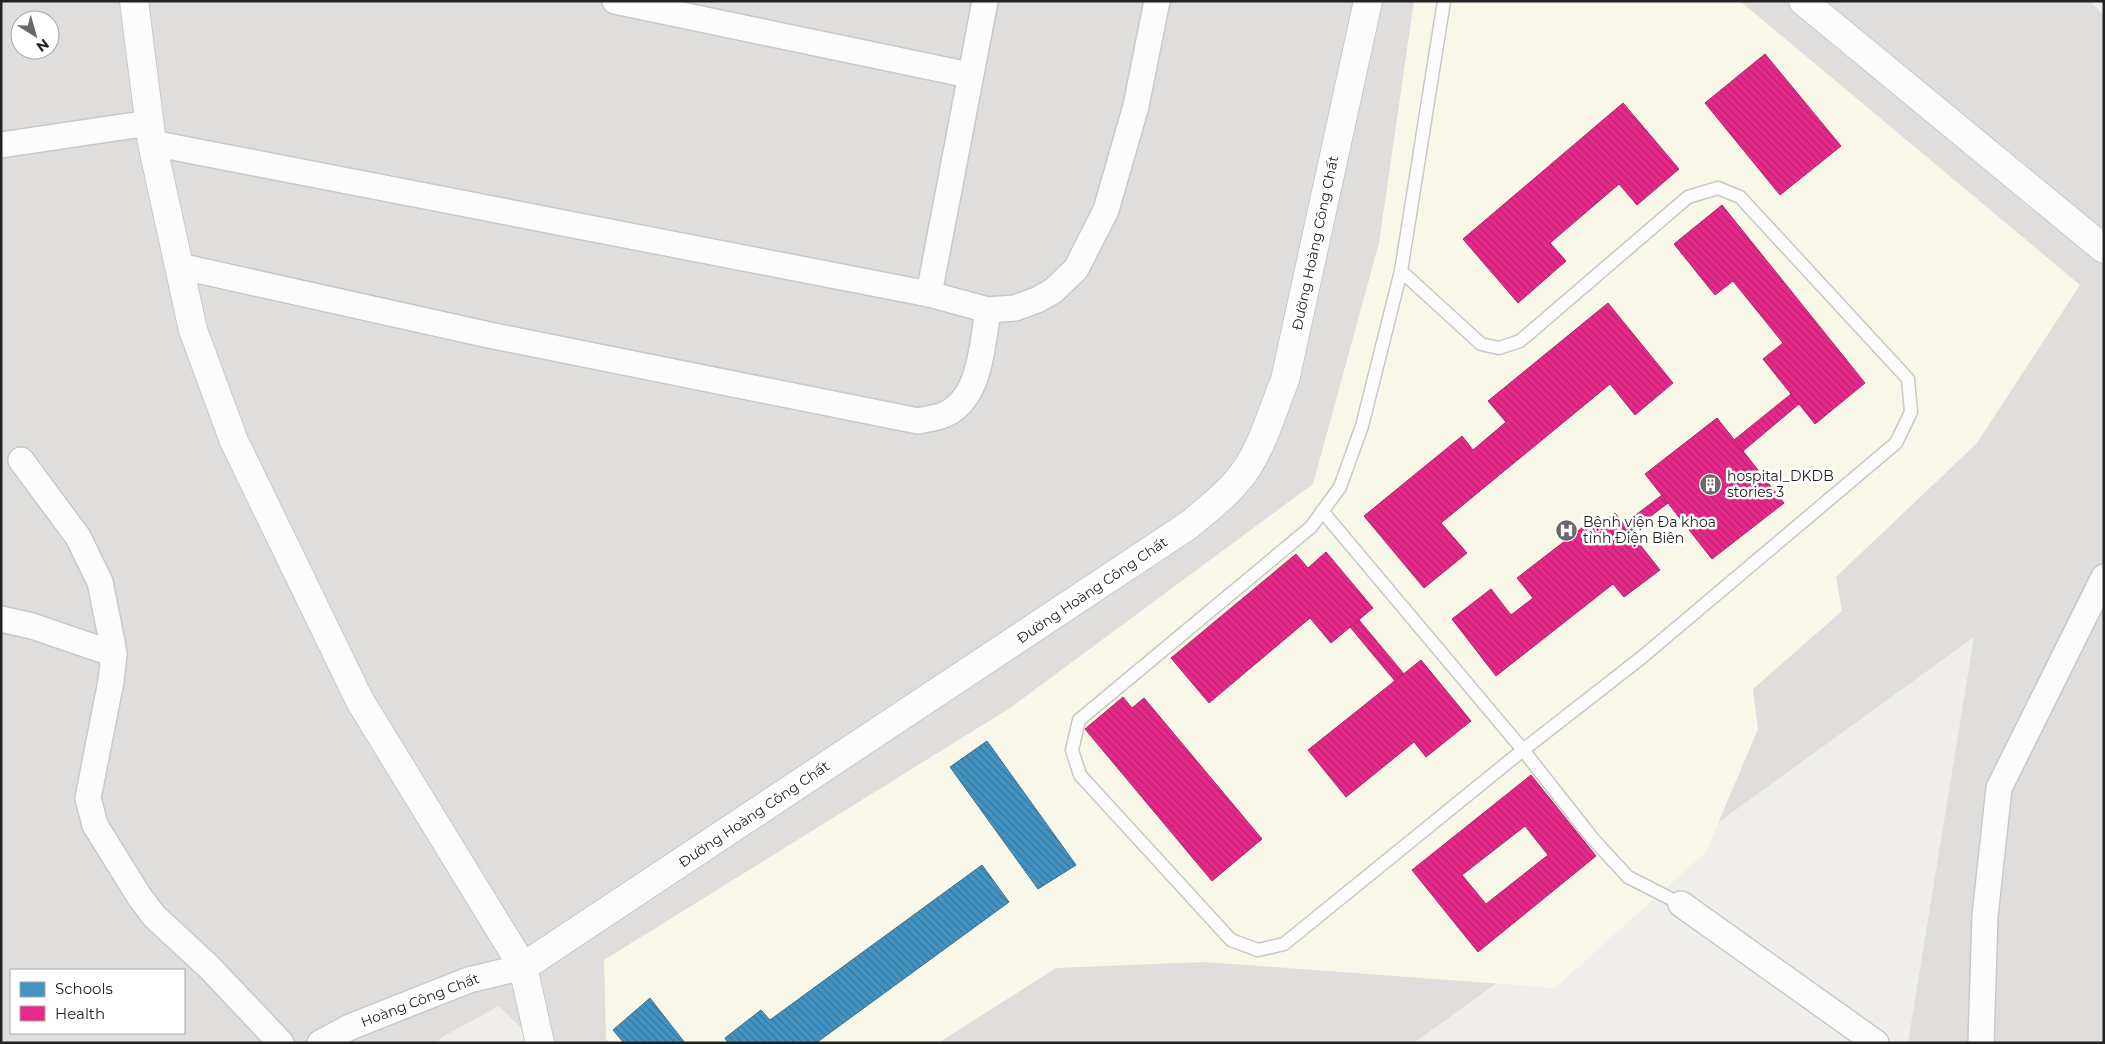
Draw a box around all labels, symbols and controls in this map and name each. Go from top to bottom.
north arrow [10,10,60,60]
text: N [33,35,53,56]
street label: Đường Hoàng Công Chất [1288,154,1342,332]
place label: hospital_DKDB stories 3 [1727,467,1834,501]
building icon: hospital_DKDB stories 3 [1699,472,1723,496]
place label: Bệnh viện Đa khoa tỉnh Điện Biên [1583,513,1716,547]
hospital icon: Bệnh viện Đa khoa tỉnh Điện Biên [1555,518,1579,542]
street label: Đường Hoàng Công Chất [1013,533,1171,647]
street label: Đường Hoàng Công Chất [675,757,833,871]
legend [10,969,185,1034]
street label: Hoàng Công Chất [358,969,482,1031]
text: Schools [55,979,113,998]
text: Health [55,1004,105,1023]

